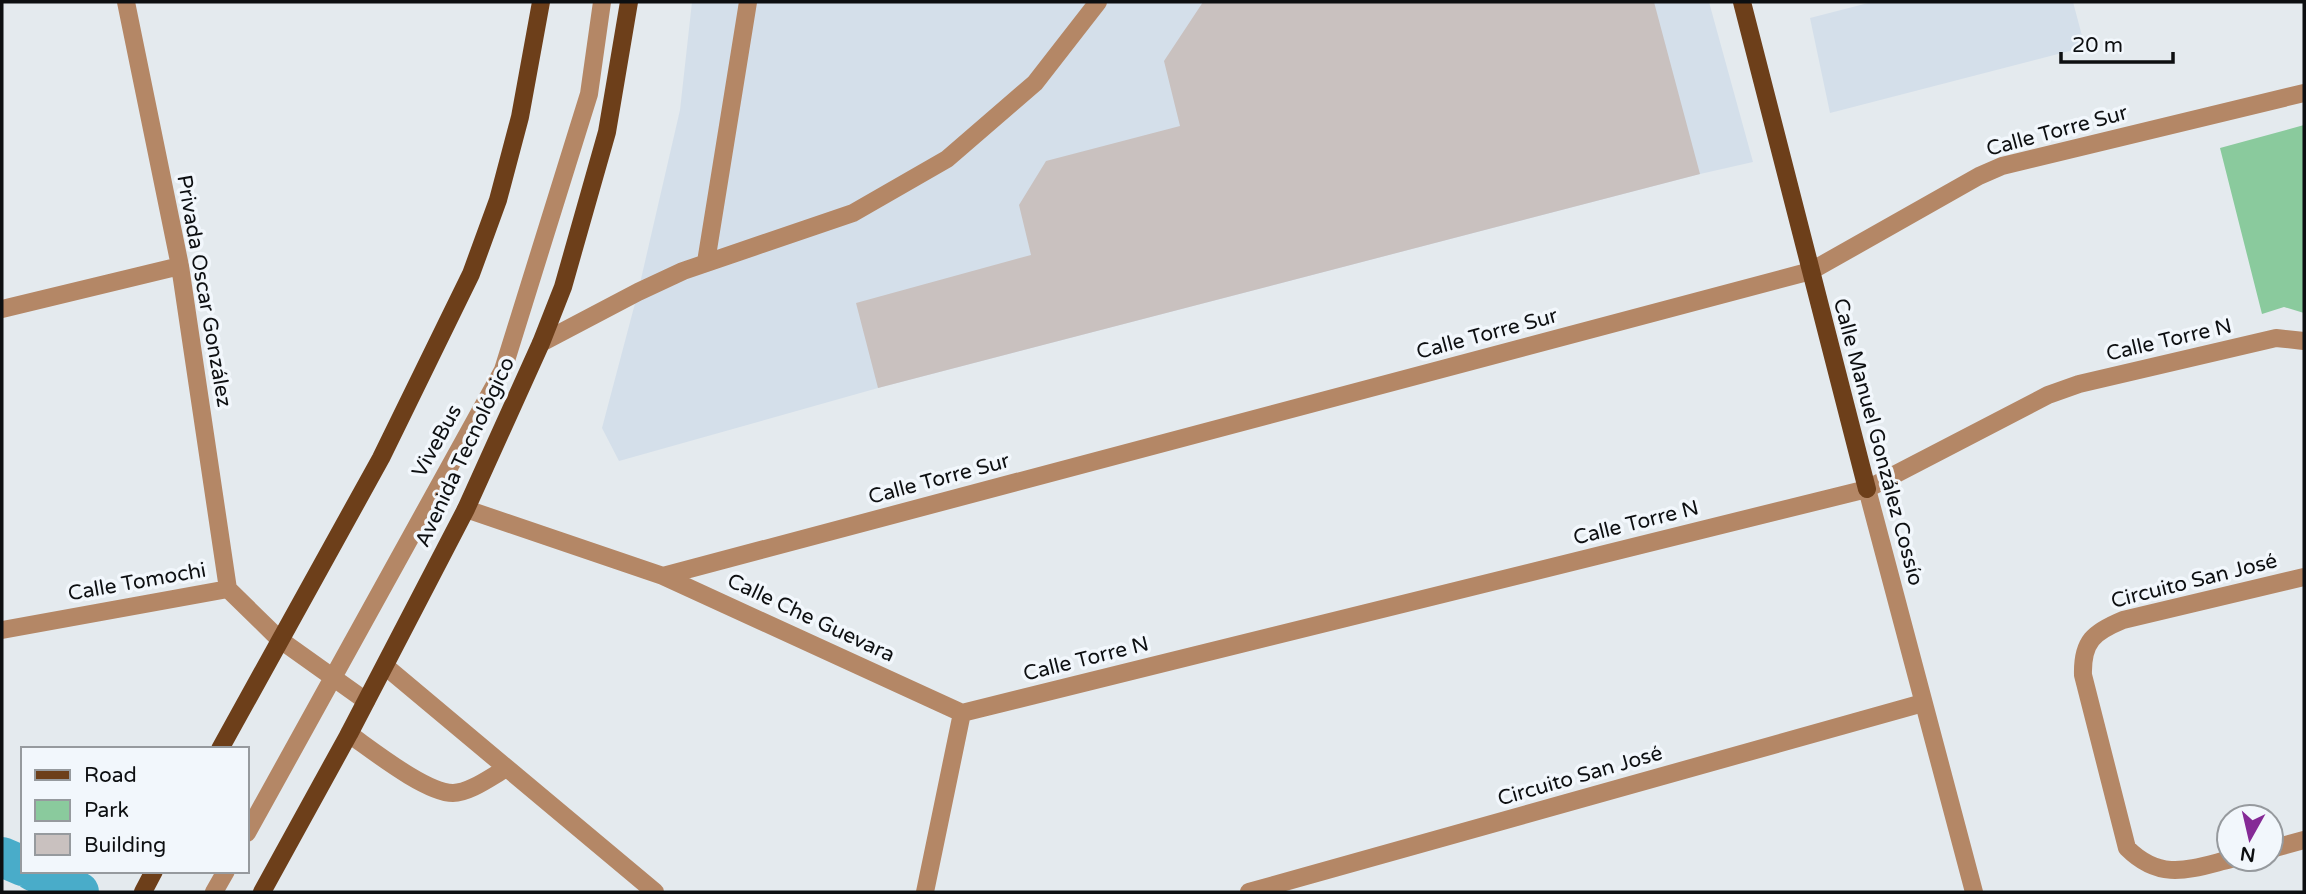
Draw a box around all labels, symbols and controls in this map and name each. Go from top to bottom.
scale bar [2061,21,2173,65]
text: 20 m [2072,33,2123,58]
street label: Calle Torre Sur [1984,100,2130,162]
street label: Privada Oscar González [171,173,237,409]
street label: Calle Manuel González Cossío [1828,296,1928,588]
street label: Calle Torre Sur [1414,303,1560,365]
street label: Calle Torre N [2104,313,2234,367]
street label: Avenida Tecnológico [410,353,520,551]
street label: ViveBus [407,400,467,482]
street label: Calle Torre Sur [866,448,1012,510]
street label: Calle Torre N [1571,495,1701,551]
street label: Circuito San José [2108,548,2280,614]
street label: Calle Tomochi [66,558,208,606]
street label: Calle Che Guevara [723,568,899,668]
street label: Calle Torre N [1021,631,1151,687]
street label: Circuito San José [1495,740,1665,811]
legend [21,747,248,873]
text: Road [84,763,137,788]
text: Park [84,798,129,823]
north arrow [2215,803,2285,873]
text: Building [84,833,166,858]
text: N [2239,842,2257,866]

